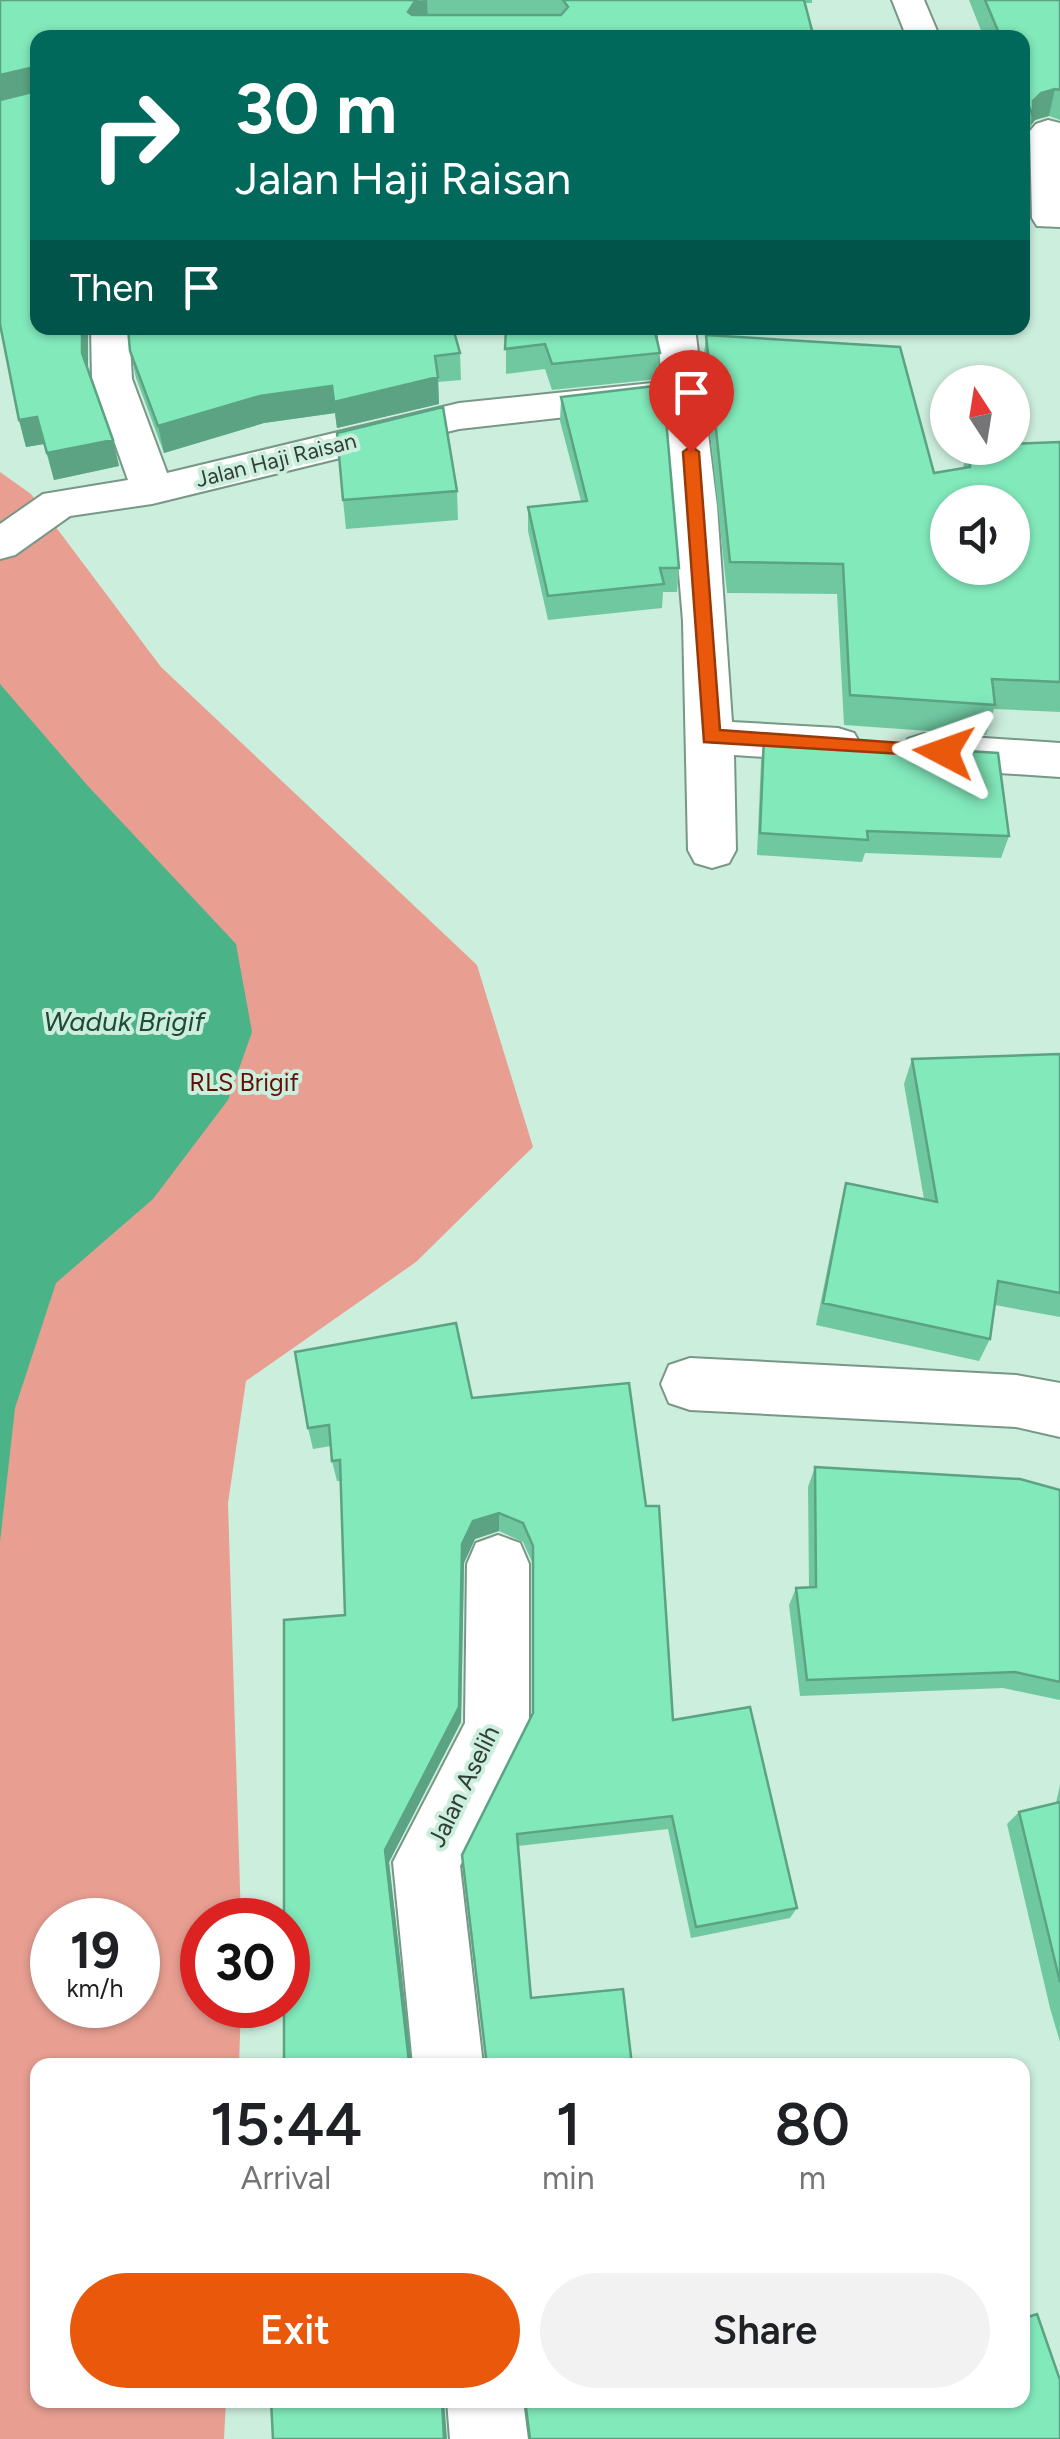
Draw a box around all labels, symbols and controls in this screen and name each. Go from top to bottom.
text: 30 m [235,66,397,151]
icon: right [70,70,200,200]
text: Jalan Haji Raisan [235,151,571,205]
icon: arrive [174,260,229,315]
text: Then [70,265,154,311]
pin [649,350,734,453]
icon: arrive [664,365,719,420]
north arrow [930,365,1030,465]
map controls [930,365,1030,585]
street label: Jalan Haji Raisan [193,427,359,493]
button: sound [930,485,1030,585]
position arrow [892,700,996,804]
water label: Waduk Brigif [43,1004,207,1038]
park label: RLS Brigif [189,1067,299,1097]
street label: Jalan Aselih [421,1720,505,1852]
speed limit sign: 30 [180,1898,310,2028]
text: 19 [70,1920,120,1981]
text: km/h [66,1973,124,2003]
text: 15:44 [210,2088,362,2160]
text: 1 [556,2088,581,2160]
text: 80 [775,2088,850,2160]
text: Arrival [241,2159,331,2197]
text: min [542,2159,595,2197]
text: m [799,2159,826,2197]
button: Exit [70,2273,520,2388]
button: Share [540,2273,990,2388]

